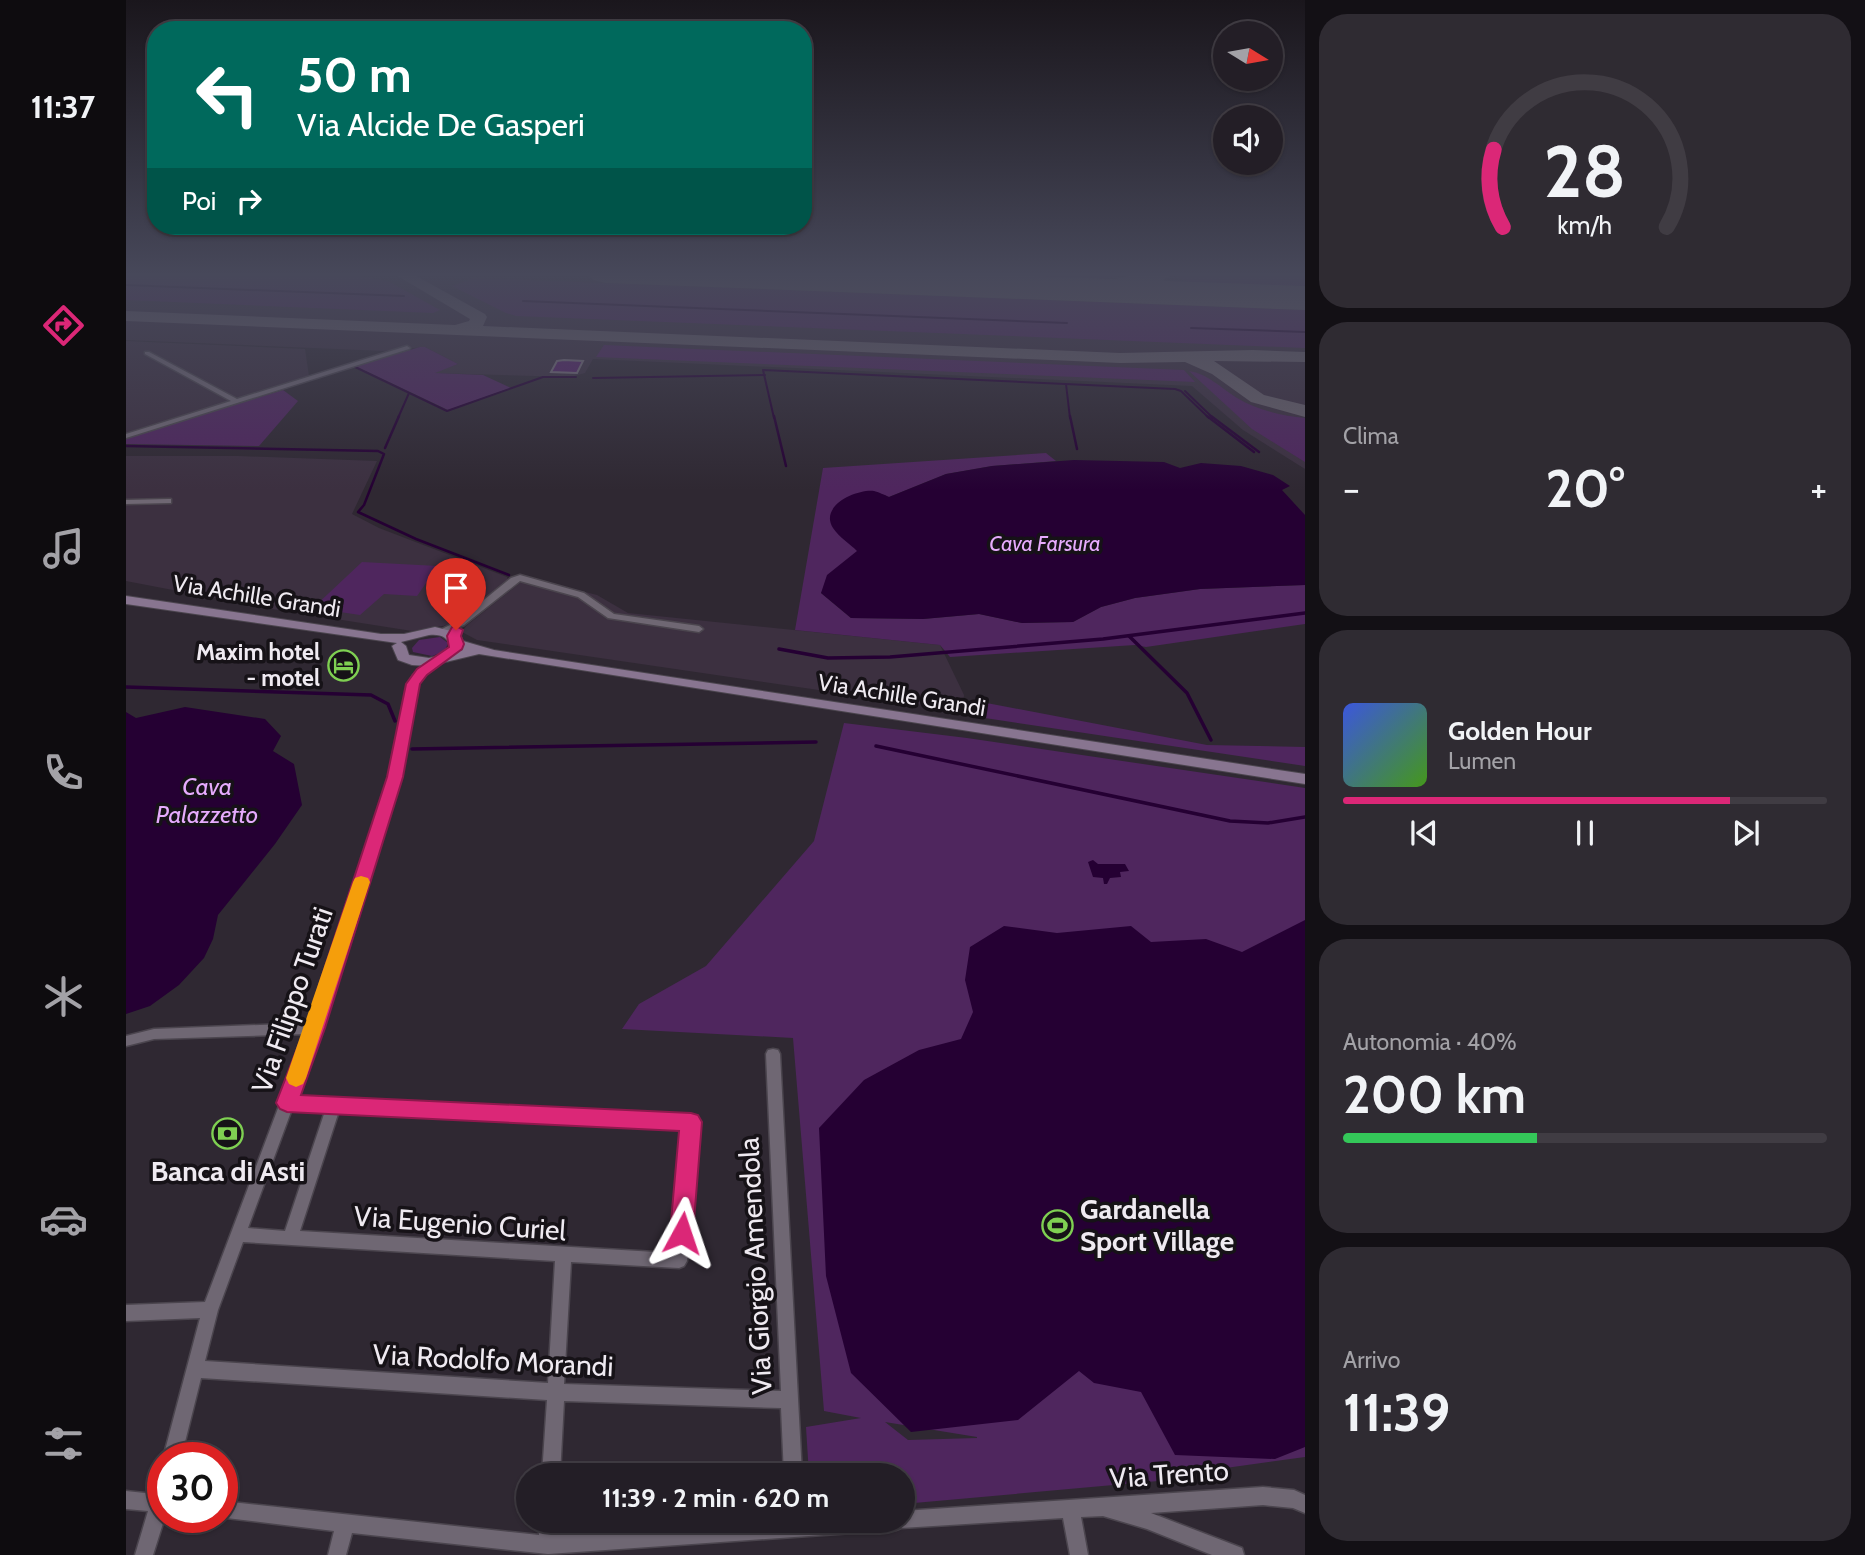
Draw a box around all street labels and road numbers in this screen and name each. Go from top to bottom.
street label: Via Achille Grandi [171,569,343,623]
street label: Via Achille Grandi [816,668,988,722]
street label: Via Filippo Turati [244,903,340,1097]
street label: Via Giorgio Amendola [731,1136,779,1395]
street label: Via Eugenio Curiel [353,1199,568,1247]
street label: Via Rodolfo Morandi [372,1337,614,1383]
street label: Via Trento [1108,1453,1230,1495]

